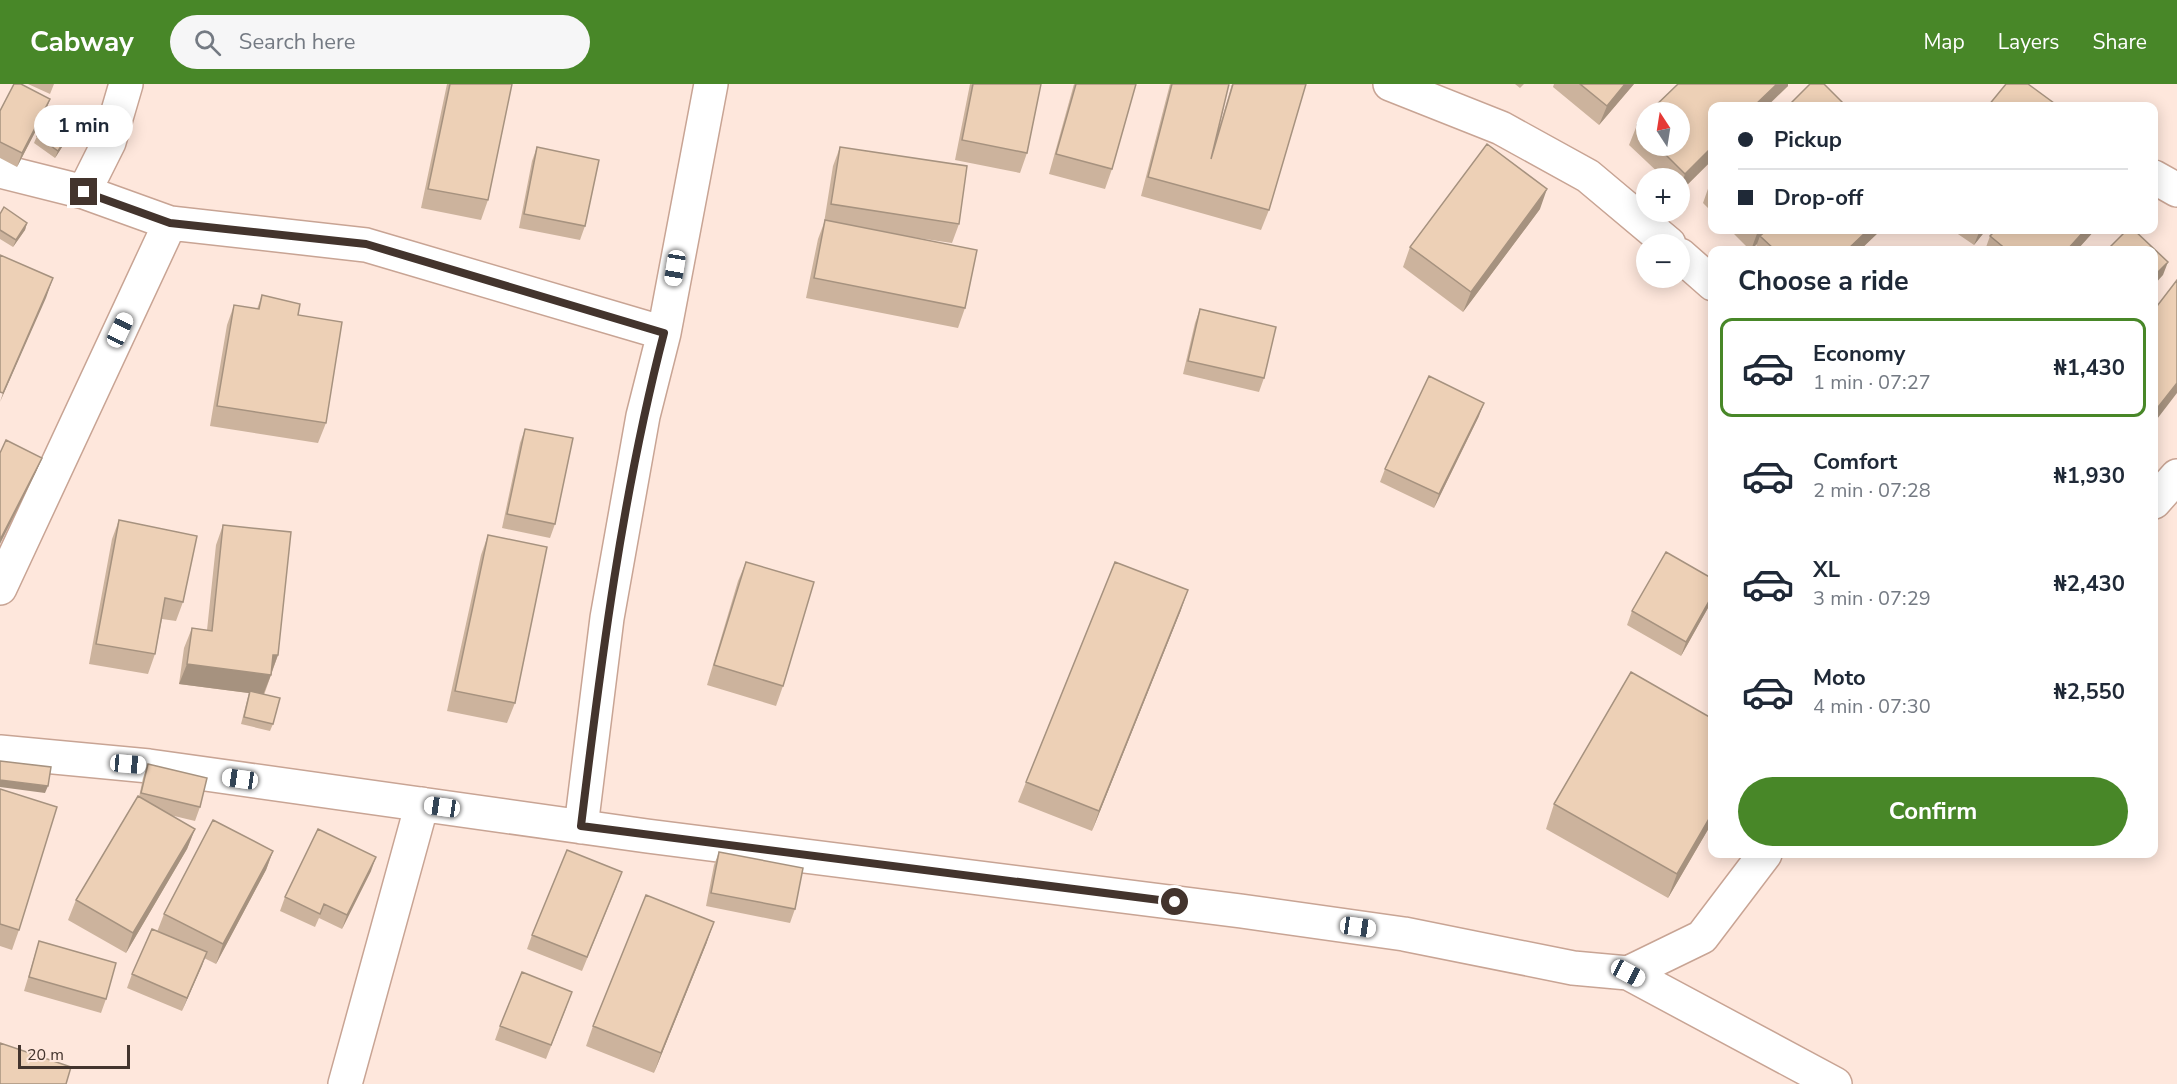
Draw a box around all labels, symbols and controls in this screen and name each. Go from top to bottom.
search box [170,15,590,69]
text: Cabway [30,23,134,61]
icon: search [191,26,224,59]
text: Search here [239,27,355,57]
text: Map [1923,28,1965,56]
text: Layers [1998,28,2059,56]
text: Share [2092,28,2147,56]
north arrow [1636,102,1690,156]
map controls [1636,102,1690,288]
callout: 1 min [34,105,134,147]
text: 1 min [58,112,109,139]
text: Pickup [1774,125,1842,155]
button: + [1636,168,1690,222]
route end [70,178,97,205]
text: Drop-off [1774,183,1863,213]
button: − [1636,234,1690,288]
car [663,249,687,287]
text: Choose a ride [1738,263,1909,300]
car [104,310,136,350]
text: Economy [1813,339,1905,369]
icon: car [1741,341,1795,395]
text: ₦1,430 [2054,353,2125,383]
text: 1 min · 07:27 [1813,369,1931,396]
text: Comfort [1813,447,1897,477]
icon: car [1741,449,1795,503]
text: ₦1,930 [2054,461,2125,491]
text: 2 min · 07:28 [1813,477,1931,504]
text: XL [1813,555,1840,585]
icon: car [1741,557,1795,611]
text: ₦2,430 [2054,569,2125,599]
text: 3 min · 07:29 [1813,585,1931,612]
text: Moto [1813,663,1866,693]
icon: car [1741,665,1795,719]
text: ₦2,550 [2054,677,2125,707]
text: 4 min · 07:30 [1813,693,1931,720]
car [109,753,147,775]
car [221,768,259,790]
button: Confirm [1738,777,2128,846]
car [423,796,461,818]
route start [1161,888,1188,915]
car [1339,916,1377,938]
car [1608,957,1648,989]
scale bar [18,1042,130,1070]
text: 20 m [27,1044,64,1066]

